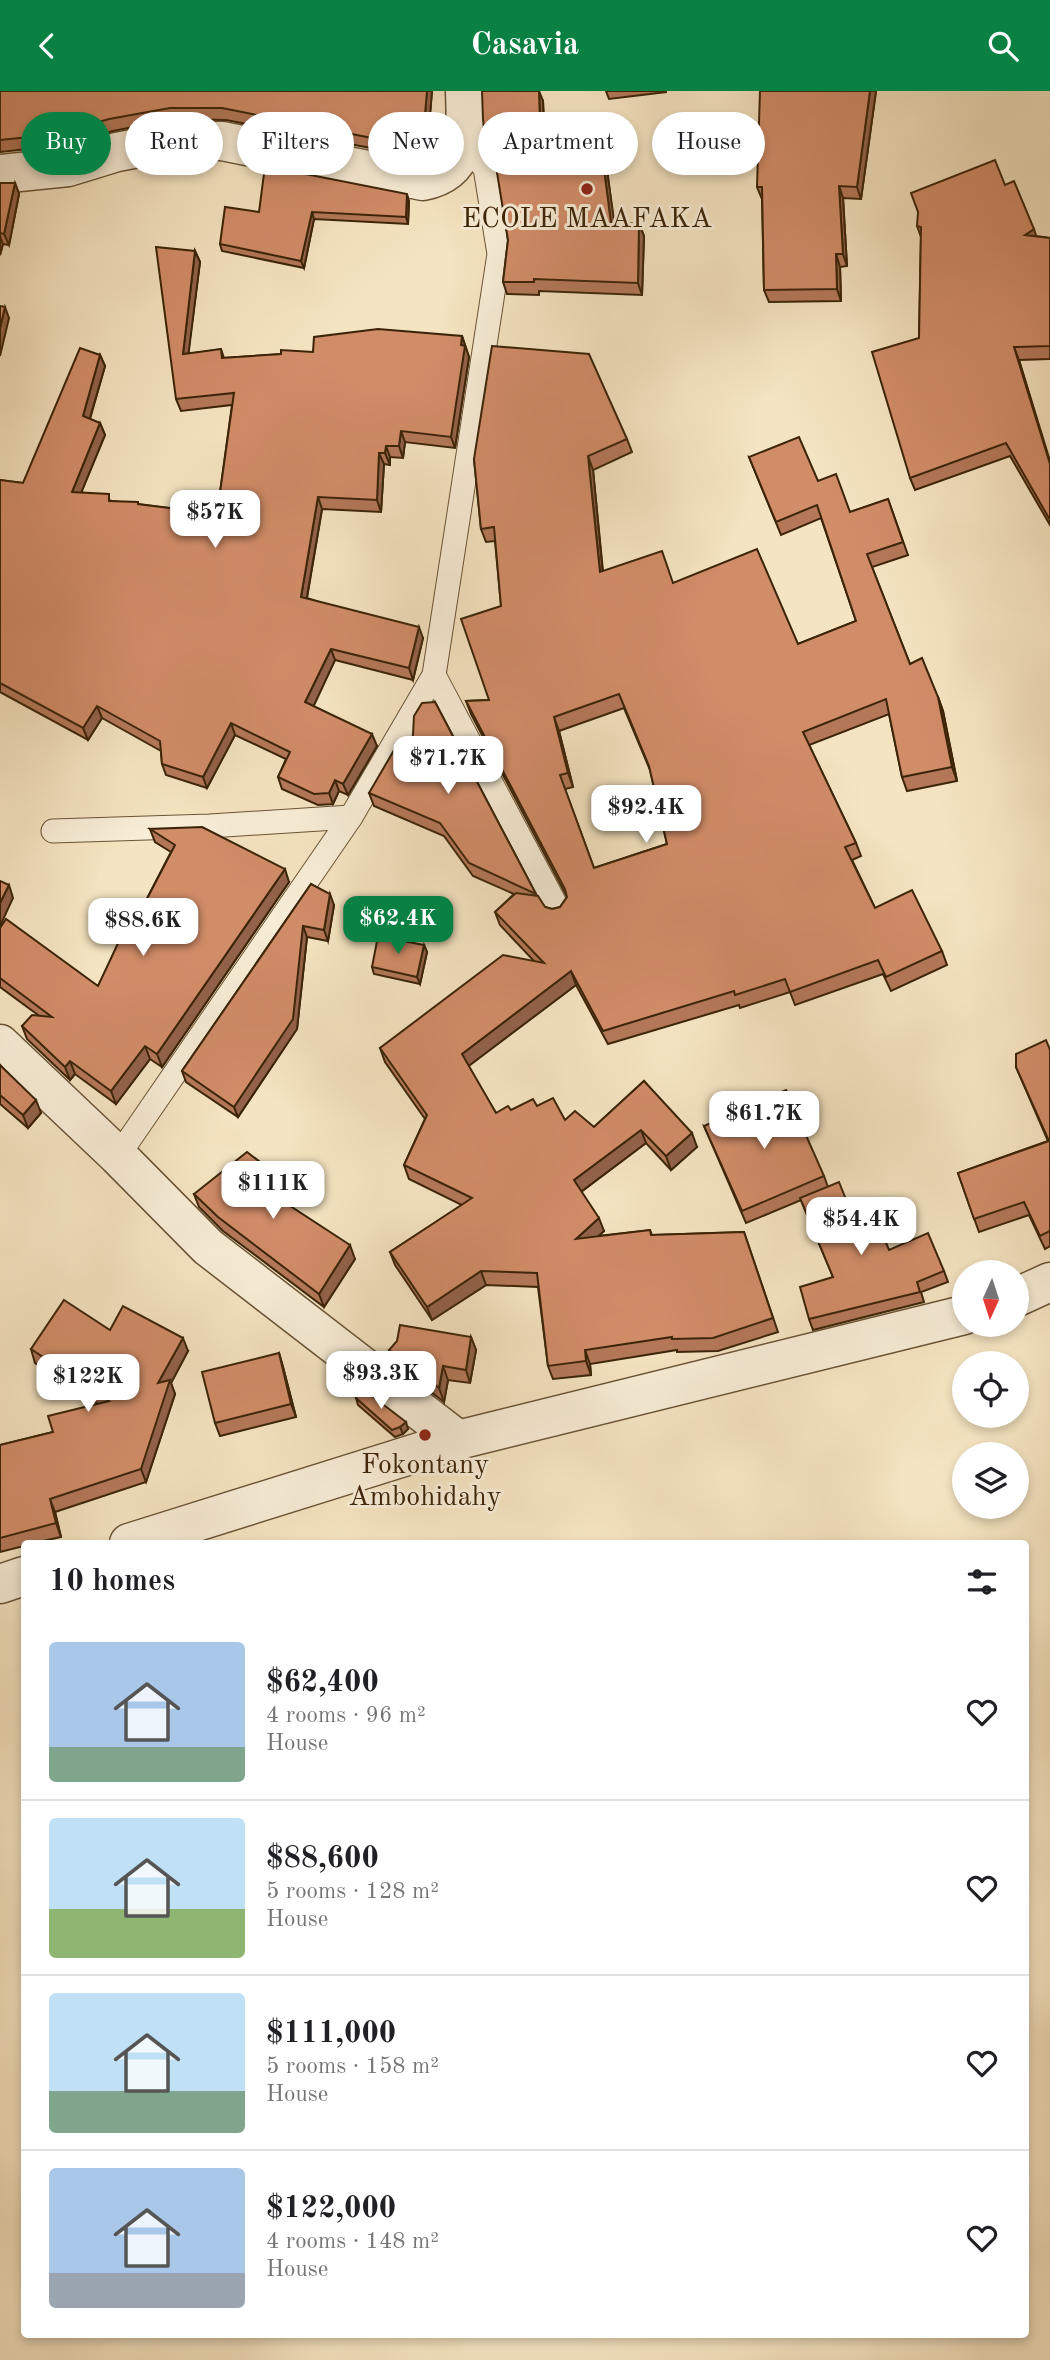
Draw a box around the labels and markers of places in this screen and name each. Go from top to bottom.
marker: ECOLE MAAFAKA [579,181,595,197]
place label: ECOLE MAAFAKA [462,206,712,234]
pin: $57K [174,491,256,550]
pin: $71.7K [391,737,505,796]
pin: $92.4K [589,785,703,845]
pin: $62.4K [341,897,455,956]
pin: $88.6K [86,899,200,958]
pin: $61.7K [707,1091,821,1151]
pin: $111K [224,1161,322,1221]
pin: $54.4K [804,1197,918,1257]
pin: $93.3K [324,1351,438,1411]
pin: $122K [39,1355,137,1414]
marker: Fokontany Ambohidahy [417,1427,433,1443]
place label: Fokontany Ambohidahy [348,1452,502,1512]

